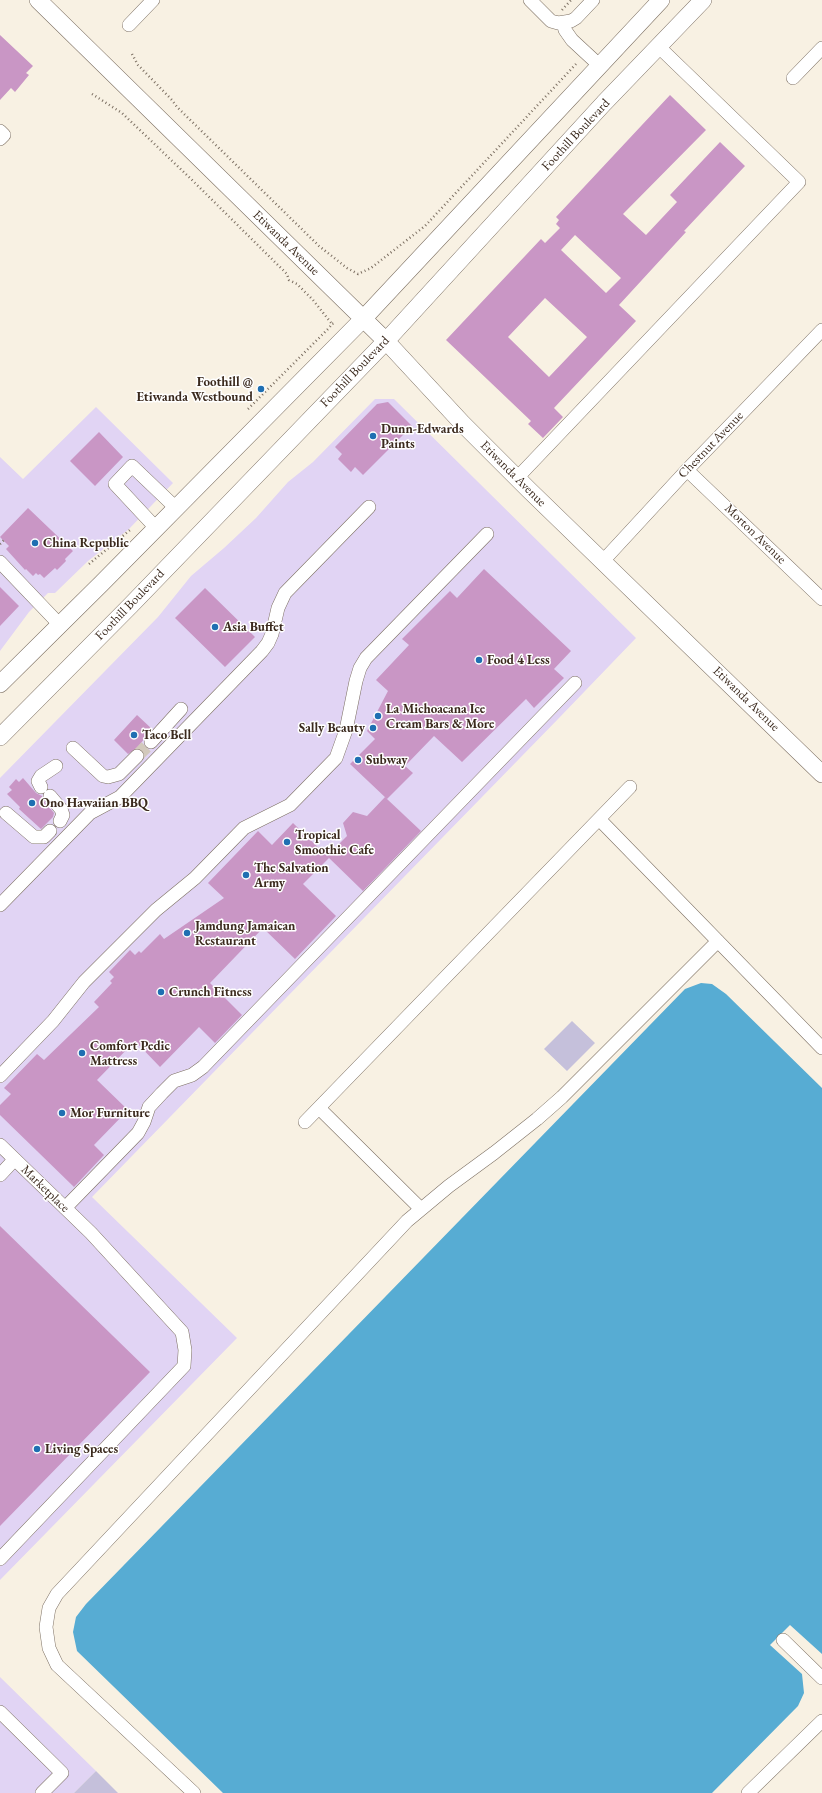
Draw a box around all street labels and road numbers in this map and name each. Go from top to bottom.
street label: Foothill Boulevard [539,96,613,174]
street label: Etiwanda Avenue [249,207,323,279]
street label: Foothill Boulevard [317,333,393,411]
street label: Chestnut Avenue [675,408,747,482]
street label: Etiwanda Avenue [477,438,549,510]
street label: Morton Avenue [721,501,789,567]
street label: Foothill Boulevard [92,566,168,644]
street label: Etiwanda Avenue [709,663,783,735]
street label: Marketplace [18,1162,72,1216]

